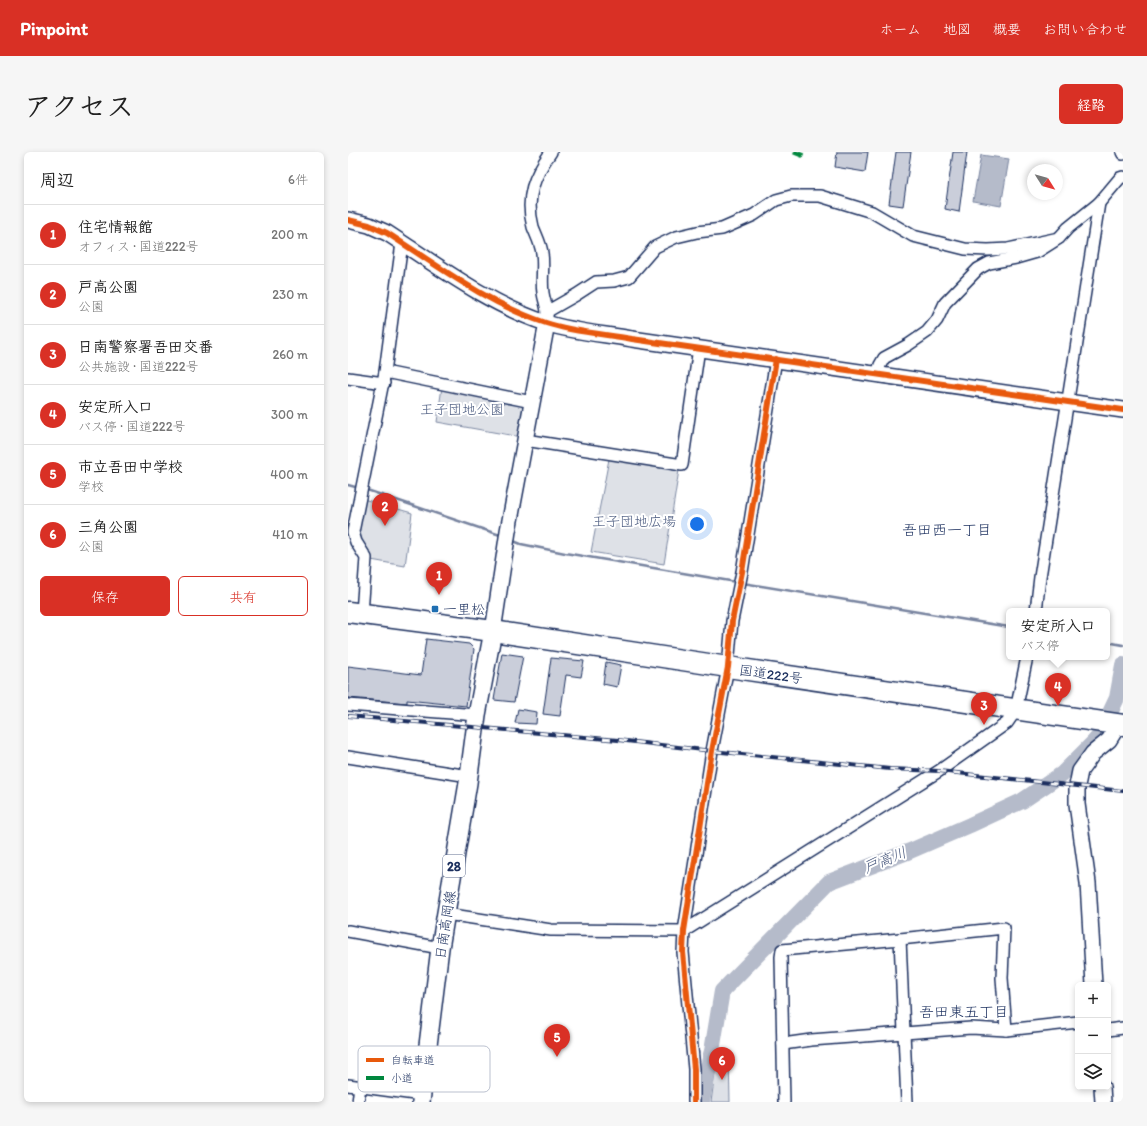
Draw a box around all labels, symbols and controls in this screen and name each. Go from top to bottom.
text: Pinpoint [20,17,88,40]
text: ホーム [880,21,921,38]
text: 地図 [943,21,971,38]
text: 概要 [993,21,1021,38]
text: お問い合わせ [1043,21,1127,38]
button: 経路 [1059,84,1123,124]
text: アクセス [24,89,134,123]
north arrow [1027,164,1063,200]
text: 周辺 [40,170,74,190]
text: 6件 [288,172,308,187]
text: 住宅情報館 [78,218,153,236]
text: 1 [50,227,56,242]
text: 200 m [271,227,308,242]
text: オフィス · 国道222号 [78,239,198,254]
text: 戸高公園 [78,278,138,296]
text: 2 [50,287,56,302]
text: 230 m [272,287,308,302]
text: 公園 [78,299,104,314]
text: 日南警察署吾田交番 [78,338,213,356]
text: 3 [49,347,57,362]
text: 260 m [272,347,308,362]
text: 公共施設 · 国道222号 [78,359,198,374]
text: 安定所入口 [78,398,153,416]
park label: 王子団地公園 [420,401,504,418]
text: 4 [49,407,57,422]
text: 300 m [271,407,308,422]
text: バス停 · 国道222号 [78,419,185,434]
text: 市立吾田中学校 [78,458,183,476]
text: 5 [50,467,56,482]
text: 400 m [270,467,308,482]
text: 学校 [78,479,104,494]
pin: 2 [372,493,398,526]
park label: 王子団地広場 [592,513,676,530]
your location [687,514,707,534]
text: 三角公園 [78,518,138,536]
district label: 吾田西一丁目 [902,521,992,539]
text: 6 [50,527,56,542]
text: 410 m [272,527,308,542]
text: 公園 [78,539,104,554]
pin: 1 [426,562,452,595]
button: 保存 [40,576,170,616]
button: 共有 [178,576,308,616]
place label: 一里松 [443,601,485,618]
marker: 一里松 [430,604,440,614]
popup [1006,608,1110,660]
text: 安定所入口 [1020,617,1096,635]
text: バス停 [1020,638,1060,653]
street label: 国道222号 [738,662,804,687]
pin: 4 [1045,673,1071,706]
pin: 3 [971,692,997,725]
water label: 戸高川 [861,843,909,877]
road number: 28 [443,855,465,877]
street label: 日南高岡線 [432,889,459,961]
map controls [1075,982,1111,1090]
button: + [1075,982,1111,1018]
district label: 吾田東五丁目 [919,1003,1009,1021]
button: − [1075,1018,1111,1054]
pin: 5 [544,1024,570,1057]
legend [358,1046,490,1092]
pin: 6 [709,1047,735,1080]
text: 自転車道 [391,1054,435,1067]
button: layers [1075,1054,1111,1090]
text: 小道 [391,1072,413,1085]

